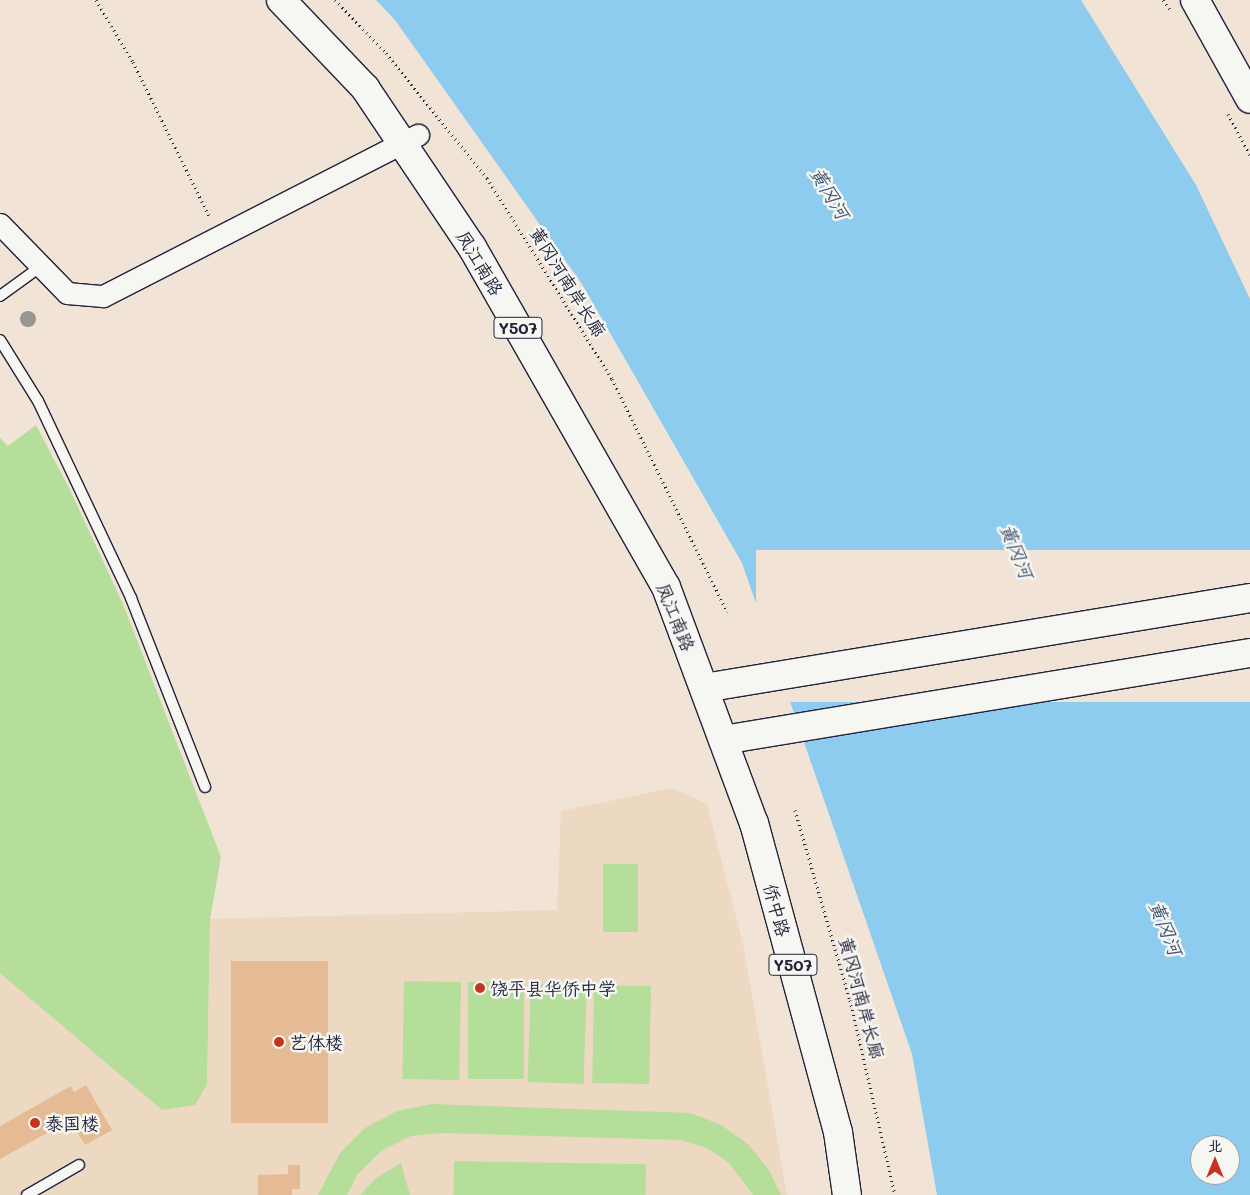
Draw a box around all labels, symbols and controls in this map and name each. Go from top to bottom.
water label: 黄冈河 [806,163,854,223]
street label: 黄冈河南岸长廊 [525,223,611,341]
street label: 凤江南路 [452,227,508,299]
road number: Y507 [493,314,543,342]
water label: 黄冈河 [996,520,1038,582]
street label: 凤江南路 [653,580,699,654]
street label: 侨中路 [760,881,794,939]
water label: 黄冈河 [1145,897,1187,959]
street label: 黄冈河南岸长廊 [835,934,889,1062]
road number: Y507 [768,952,818,978]
place label: 饶平县华侨中学 [490,977,616,999]
marker: 饶平县华侨中学 [474,982,486,994]
place label: 艺体楼 [289,1031,343,1053]
marker: 艺体楼 [273,1036,285,1048]
place label: 泰国楼 [45,1112,99,1134]
marker: 泰国楼 [29,1117,41,1129]
north arrow [1190,1135,1240,1185]
text: 北 [1208,1136,1222,1155]

